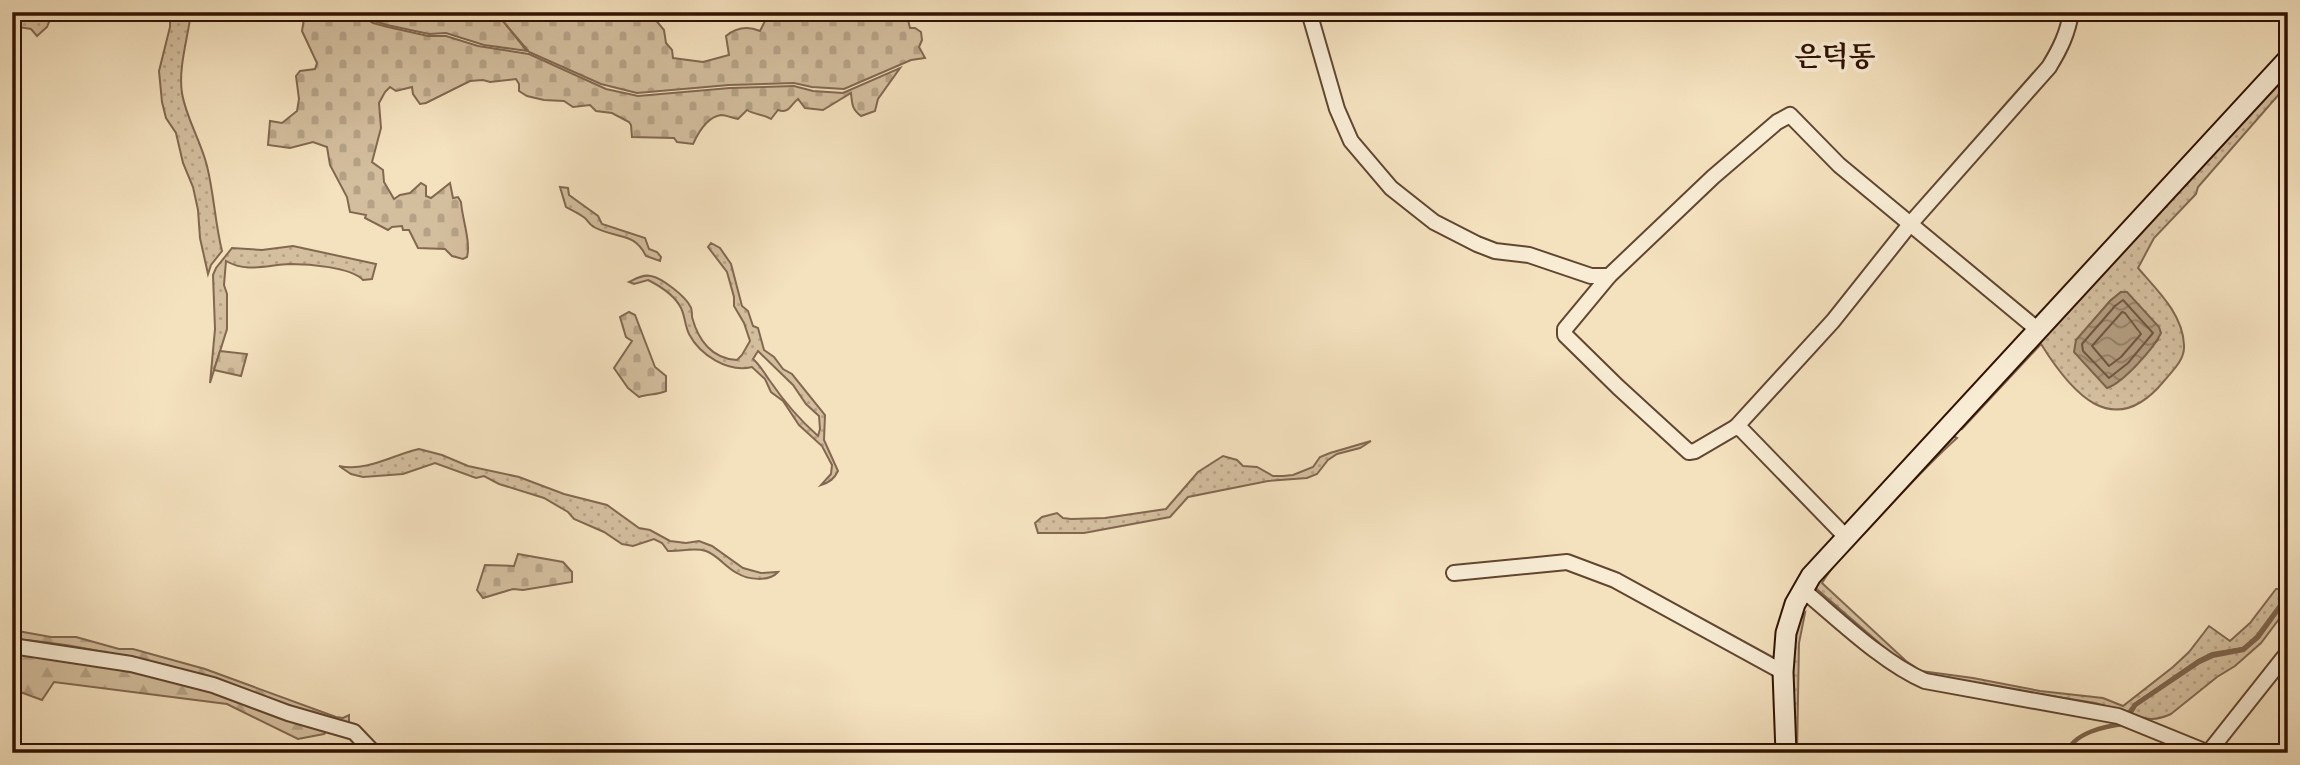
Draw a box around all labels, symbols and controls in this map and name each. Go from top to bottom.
district label: 은덕동 [1794,41,1876,76]

